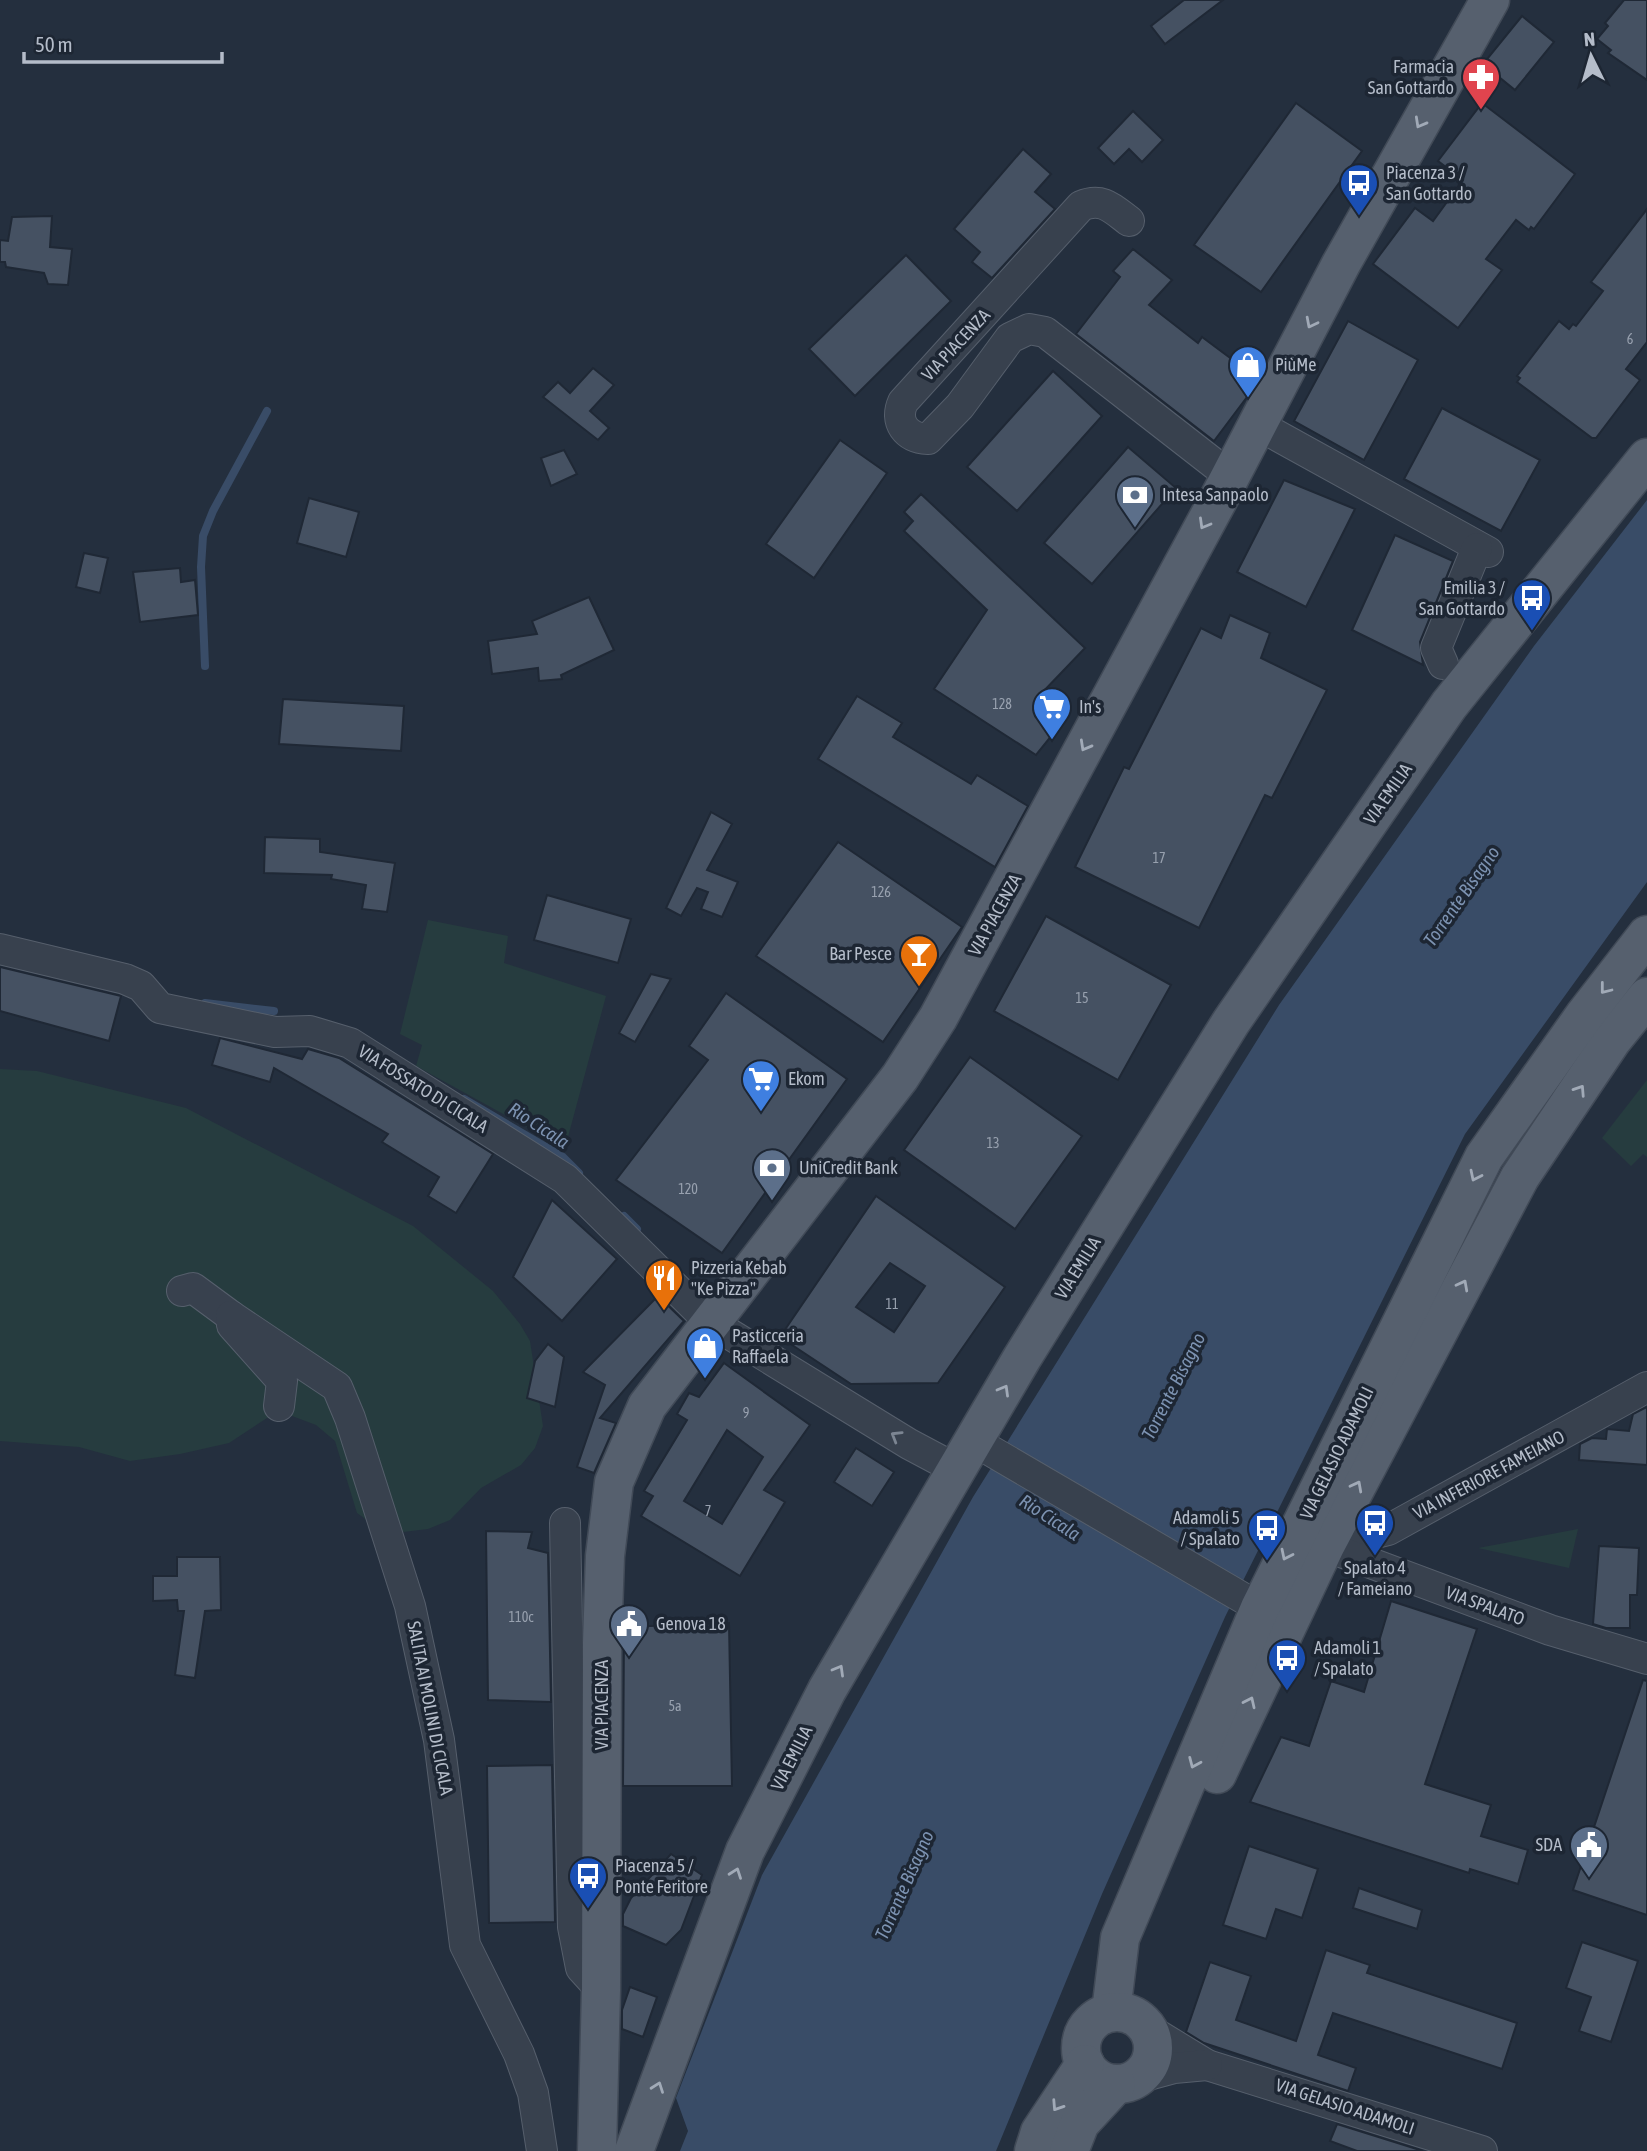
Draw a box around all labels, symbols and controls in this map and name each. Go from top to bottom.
scale bar [24,21,222,65]
north arrow [1556,21,1626,91]
text: N [1583,28,1596,51]
text: 50 m [35,32,73,56]
place label: Farmacia San Gottardo [1368,56,1454,98]
pharmacy icon: Farmacia San Gottardo [1460,56,1502,111]
one-way arrow [1415,116,1428,129]
bus stop icon: Piacenza 3 / San Gottardo [1338,162,1380,217]
place label: Piacenza 3 / San Gottardo [1386,162,1472,204]
street label: VIA PIACENZA [917,304,994,385]
one-way arrow [1305,315,1319,328]
house number: 6 [1627,331,1634,347]
shop icon: PiùMe [1227,344,1269,399]
place label: PiùMe [1275,354,1317,375]
bank icon: Intesa Sanpaolo [1114,474,1156,529]
place label: Intesa Sanpaolo [1162,484,1269,505]
one-way arrow [1199,516,1212,529]
place label: Emilia 3 / San Gottardo [1419,577,1505,619]
bus stop icon: Emilia 3 / San Gottardo [1511,577,1553,632]
supermarket icon: In's [1031,686,1073,741]
house number: 128 [992,696,1012,712]
place label: In's [1079,696,1101,717]
one-way arrow [1080,738,1093,751]
street label: VIA EMILIA [1359,759,1416,828]
water label: Torrente Bisagno [1418,842,1504,950]
house number: 17 [1152,850,1166,866]
street label: VIA PIACENZA [964,870,1026,959]
house number: 126 [871,884,891,900]
bar icon: Bar Pesce [898,933,940,988]
place label: Bar Pesce [829,943,892,964]
one-way arrow [1601,981,1613,994]
house number: 15 [1075,990,1089,1006]
street label: VIA FOSSATO DI CICALA [355,1040,492,1137]
supermarket icon: Ekom [740,1058,782,1113]
place label: Ekom [788,1068,825,1089]
one-way arrow [1571,1085,1584,1098]
water label: Rio Cicala [505,1097,574,1153]
house number: 13 [986,1135,1000,1151]
bank icon: UniCredit Bank [751,1147,793,1202]
place label: UniCredit Bank [799,1157,898,1178]
one-way arrow [1470,1169,1484,1181]
house number: 120 [678,1181,698,1197]
street label: VIA EMILIA [1050,1233,1105,1303]
restaurant icon: Pizzeria Kebab "Ke Pizza" [643,1257,685,1312]
place label: Pizzeria Kebab "Ke Pizza" [691,1257,787,1299]
one-way arrow [1455,1280,1468,1292]
house number: 11 [885,1296,899,1312]
shop icon: Pasticceria Raffaela [684,1325,726,1380]
place label: Pasticceria Raffaela [732,1325,804,1367]
water label: Torrente Bisagno [1137,1329,1209,1443]
street label: VIA GELASIO ADAMOLI [1295,1383,1378,1522]
one-way arrow [996,1384,1009,1397]
house number: 9 [743,1405,749,1421]
street label: VIA INFERIORE FAMEIANO [1410,1426,1568,1523]
one-way arrow [891,1432,904,1445]
one-way arrow [1349,1481,1362,1493]
water label: Rio Cicala [1016,1489,1085,1545]
bus stop icon: Spalato 4 / Fameiano [1354,1502,1396,1557]
house number: 7 [705,1503,711,1519]
place label: Adamoli 5 / Spalato [1173,1507,1240,1549]
bus stop icon: Adamoli 5 / Spalato [1246,1507,1288,1562]
one-way arrow [1281,1548,1295,1560]
place label: Spalato 4 / Fameiano [1338,1557,1412,1599]
street label: VIA SPALATO [1443,1582,1527,1629]
public building icon: Genova 18 [608,1603,650,1658]
house number: 110c [509,1609,534,1625]
place label: Genova 18 [656,1613,726,1634]
street label: SALITA AI MOLINI DI CICALA [403,1619,458,1797]
bus stop icon: Adamoli 1 / Spalato [1266,1637,1308,1692]
place label: Adamoli 1 / Spalato [1314,1637,1381,1679]
street label: VIA PIACENZA [591,1660,612,1750]
one-way arrow [830,1665,843,1678]
one-way arrow [1242,1697,1256,1709]
house number: 5a [668,1698,682,1714]
street label: VIA EMILIA [766,1722,817,1793]
one-way arrow [1189,1756,1203,1768]
public building icon: SDA [1568,1824,1610,1879]
water label: Torrente Bisagno [870,1827,938,1943]
place label: SDA [1536,1834,1562,1855]
bus stop icon: Piacenza 5 / Ponte Feritore [567,1855,609,1910]
place label: Piacenza 5 / Ponte Feritore [615,1855,708,1897]
one-way arrow [728,1868,742,1880]
street label: VIA GELASIO ADAMOLI [1273,2074,1417,2139]
one-way arrow [649,2081,663,2093]
one-way arrow [1052,2099,1065,2112]

